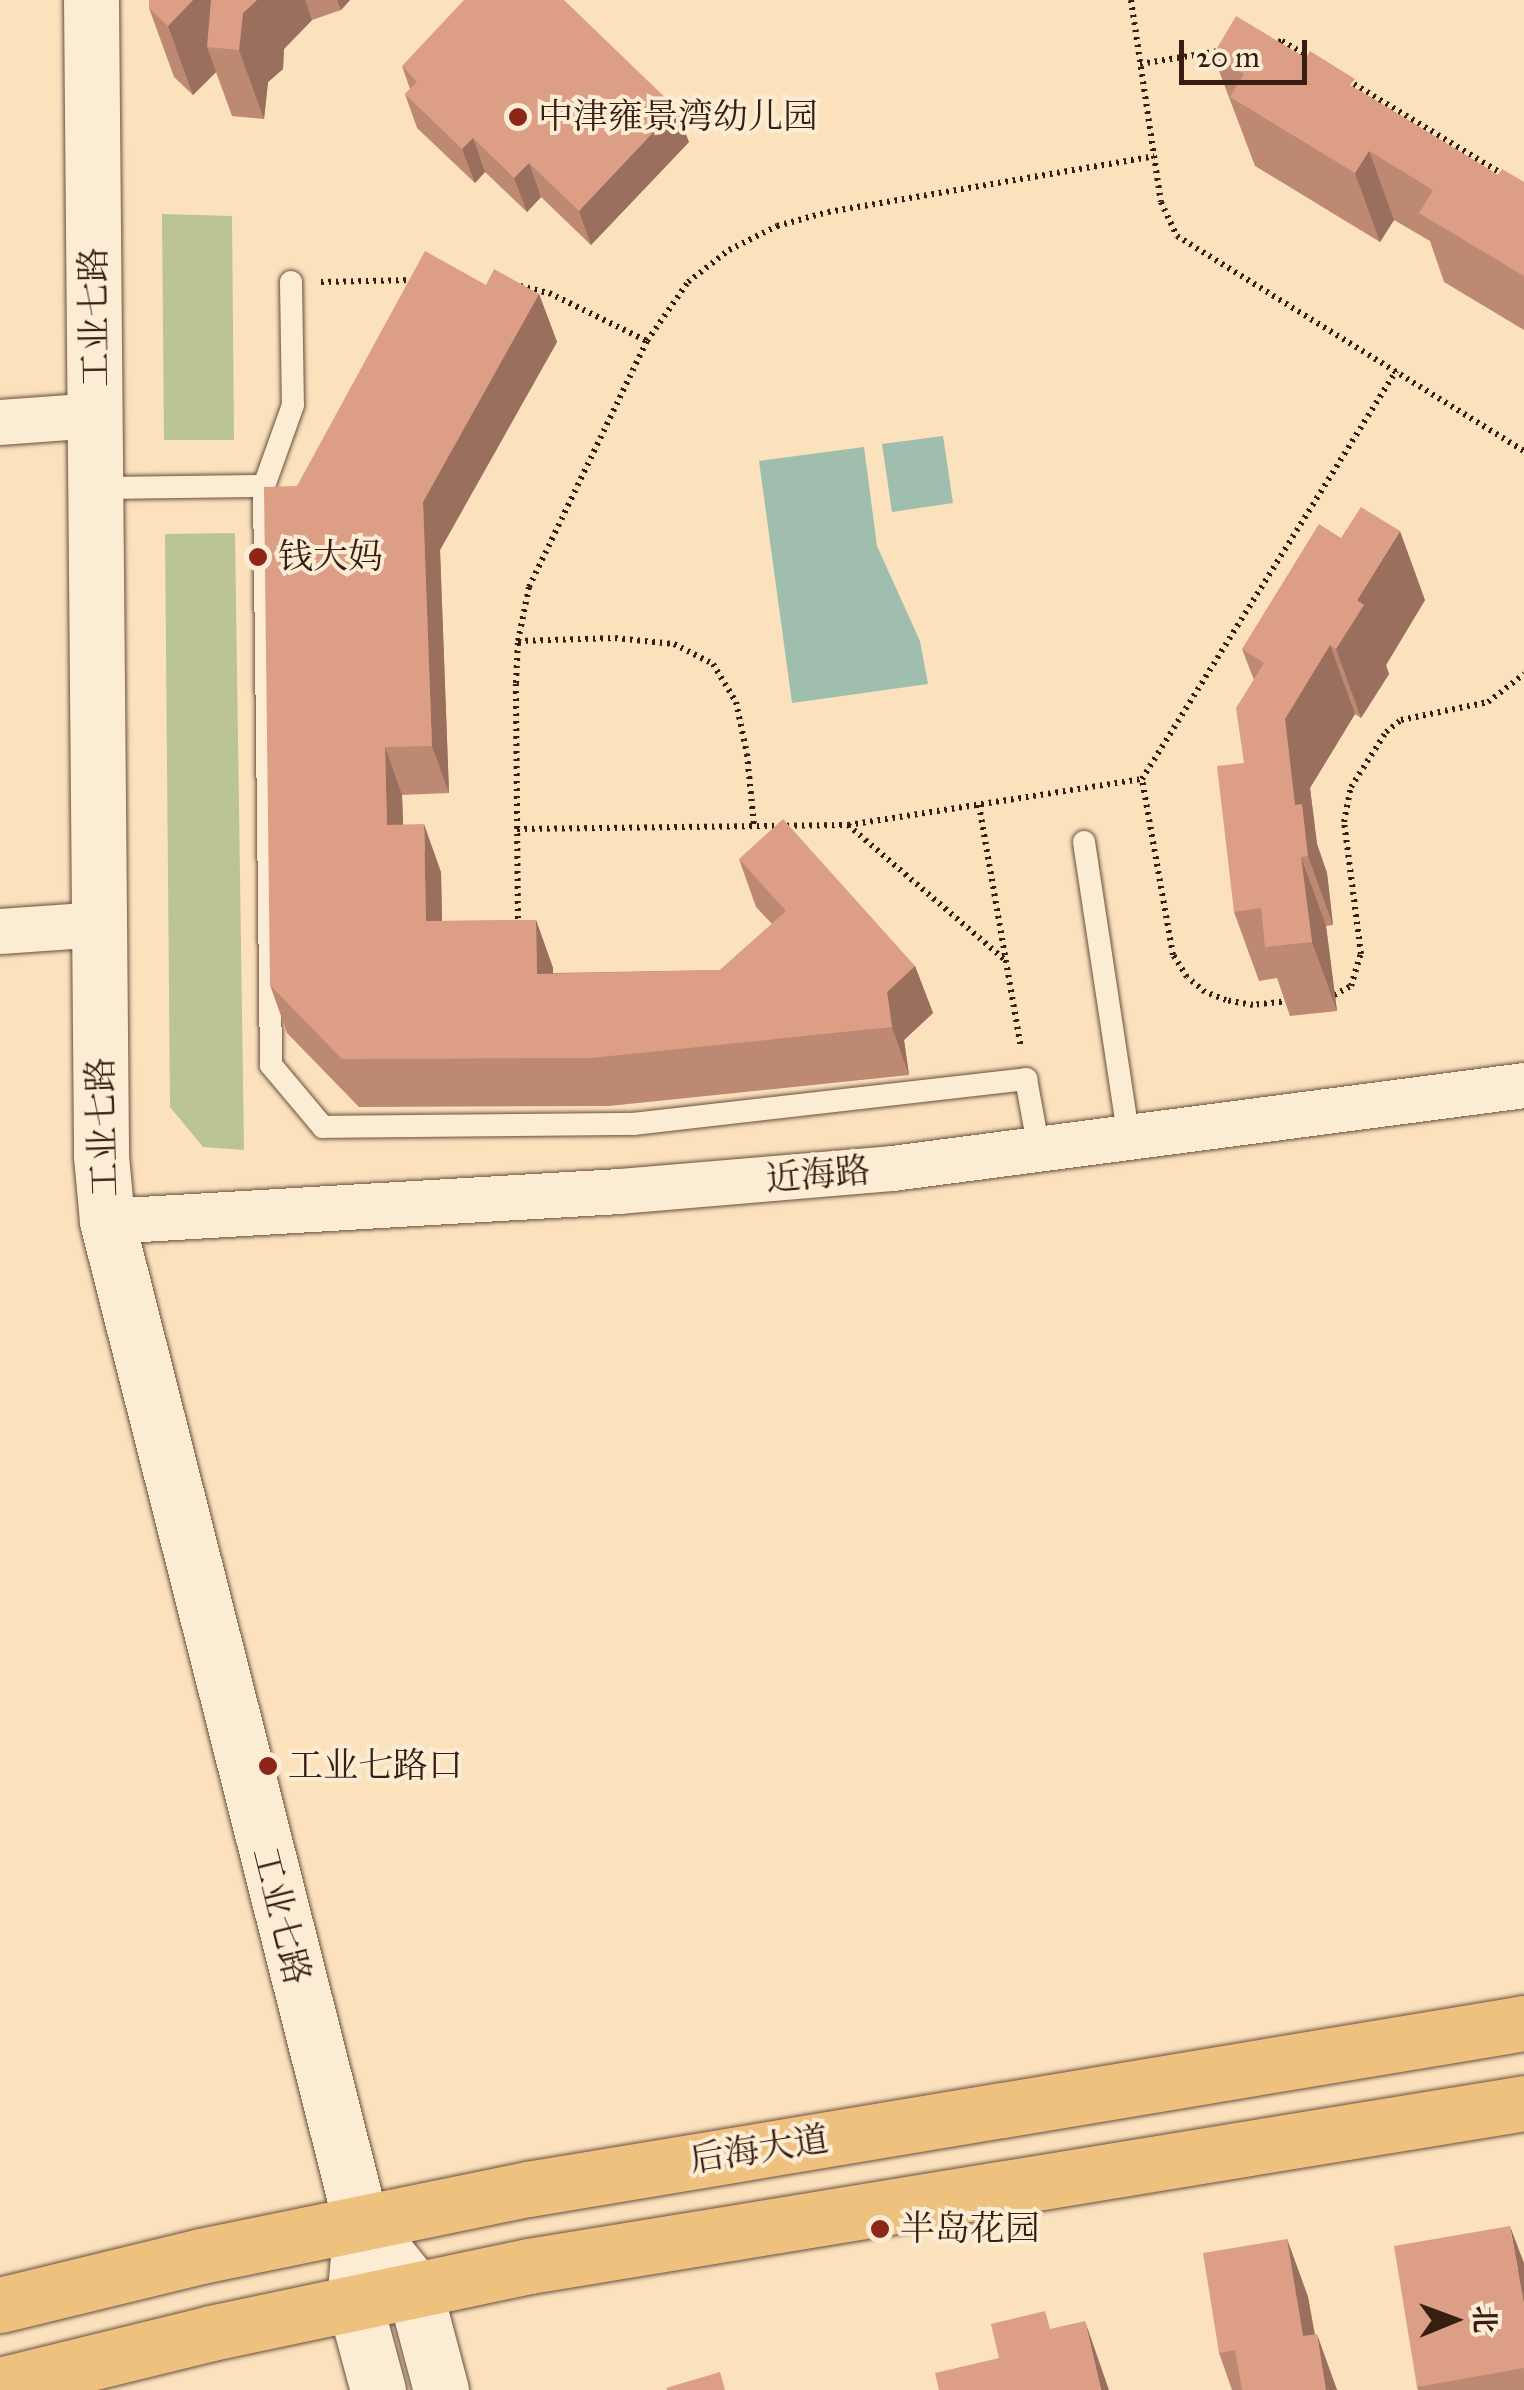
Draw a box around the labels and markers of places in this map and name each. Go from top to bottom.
place label: 中津雍景湾幼儿园 [538,96,818,138]
marker: 中津雍景湾幼儿园 [507,106,529,128]
place label: 钱大妈 [278,536,383,578]
marker: 钱大妈 [247,546,269,568]
place label: 工业七路口 [288,1745,463,1787]
marker: 工业七路口 [257,1755,279,1777]
place label: 半岛花园 [900,2208,1040,2250]
marker: 半岛花园 [869,2218,891,2240]

